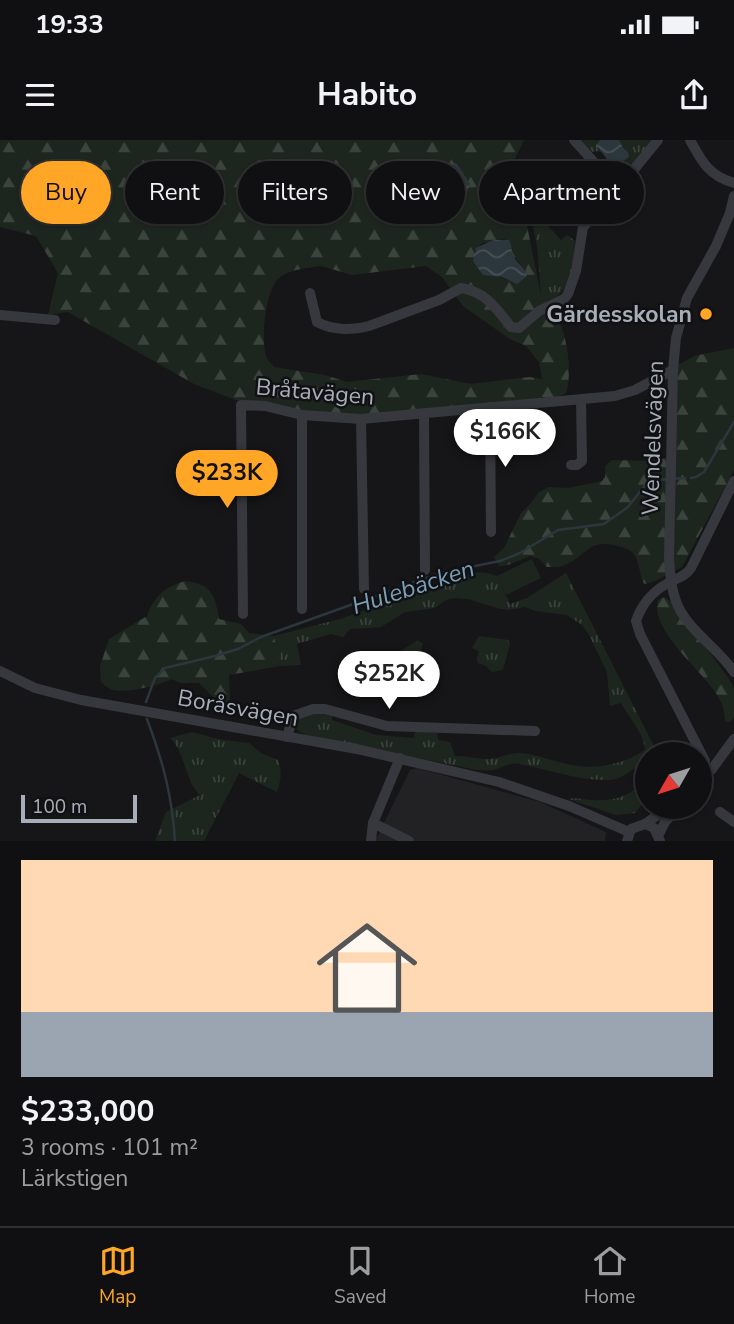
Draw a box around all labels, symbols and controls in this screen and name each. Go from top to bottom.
text: 19:33 [35,7,104,42]
text: Habito [317,73,417,116]
icon: menu [21,76,59,114]
icon: share [675,76,713,114]
chip: Buy [21,161,111,224]
chip: Rent [125,161,224,224]
chip: Filters [238,161,352,224]
chip: New [366,161,465,224]
chip: Apartment [479,161,644,224]
place label: Gärdesskolan [546,299,692,330]
marker: Gärdesskolan [698,306,714,322]
street label: Wendelsvägen [635,360,671,516]
street label: Bråtavägen [255,371,375,413]
pin: $166K [456,410,554,469]
text: $166K [470,416,540,447]
pin: $233K [178,450,276,510]
text: $233K [192,457,262,488]
water label: Hulebäcken [347,552,479,622]
pin: $252K [340,652,438,711]
text: $252K [354,658,424,689]
street label: Boråsvägen [175,682,301,734]
north arrow [635,742,712,819]
map controls [635,742,712,819]
scale bar [21,792,136,824]
text: 100 m [32,794,87,820]
icon: home [304,905,430,1031]
text: $233,000 [21,1091,154,1132]
text: 3 rooms · 101 m² [21,1132,198,1163]
text: Lärkstigen [21,1163,128,1194]
tab: Map [99,1242,137,1310]
tab: Saved [334,1242,387,1310]
tab: Home [584,1242,635,1310]

